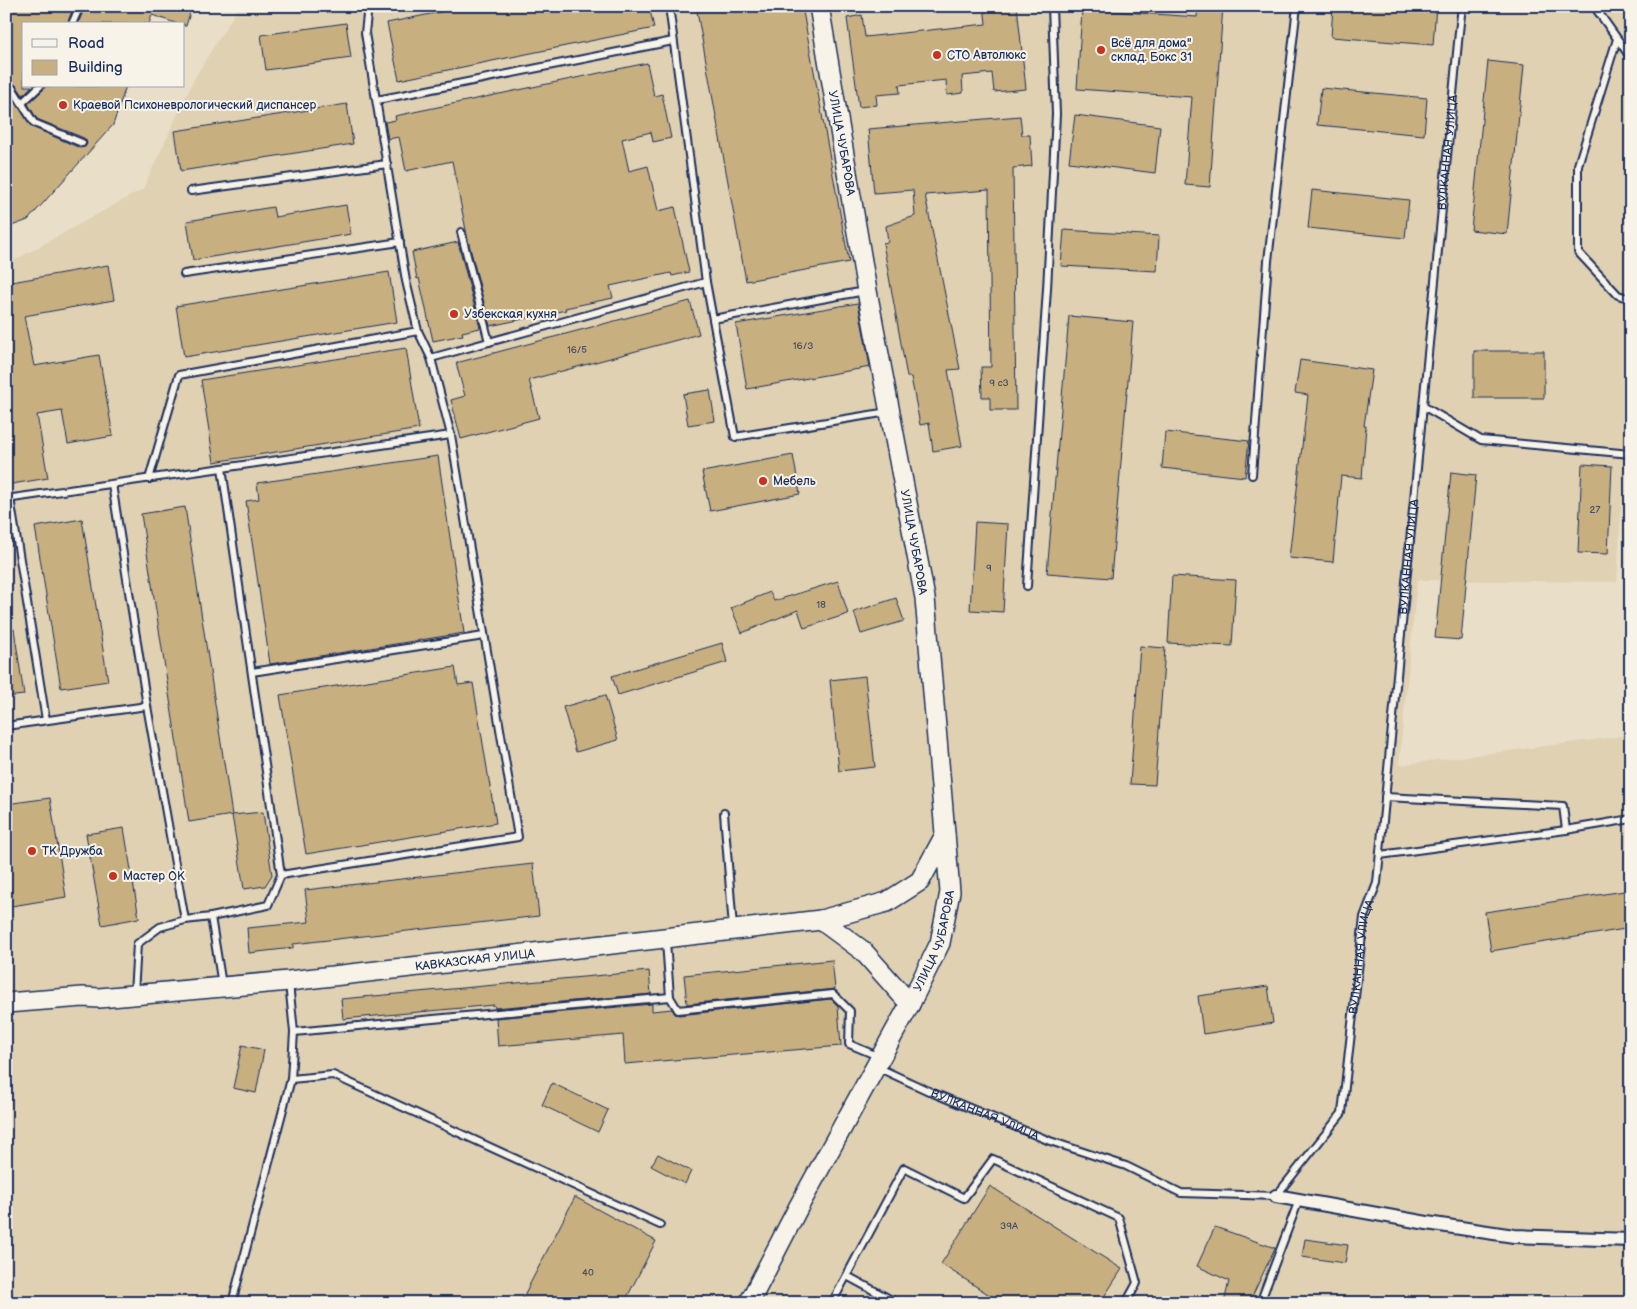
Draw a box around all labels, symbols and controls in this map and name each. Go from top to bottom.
legend [22,22,185,88]
text: Road [68,34,104,53]
place label: Всё для дома" склад. Бокс 31 [1111,36,1192,65]
marker: Всё для дома" склад. Бокс 31 [1095,44,1107,56]
place label: СТО Автолюкс [947,48,1026,63]
marker: СТО Автолюкс [931,49,943,61]
text: Building [68,58,123,77]
street label: УЛИЦА ЧУБАРОВА [825,89,858,198]
street label: ВУЛКАННАЯ УЛИЦА [1435,94,1461,211]
place label: Краевой Психоневрологический диспансер [73,98,316,113]
marker: Краевой Психоневрологический диспансер [57,99,69,111]
place label: Узбекская кухня [464,307,557,322]
marker: Узбекская кухня [448,308,460,320]
house number: 16/3 [793,340,813,352]
house number: 16/5 [567,344,587,356]
house number: 9 с3 [989,377,1009,389]
place label: Мебель [773,474,816,489]
marker: Мебель [757,475,769,487]
street label: УЛИЦА ЧУБАРОВА [897,488,930,597]
street label: ВУЛКАННАЯ УЛИЦА [1396,498,1422,615]
house number: 27 [1590,504,1600,516]
house number: 9 [986,562,992,574]
house number: 18 [816,599,826,611]
place label: ТК Дружба [42,844,103,859]
marker: ТК Дружба [26,845,38,857]
place label: Мастер ОК [123,869,185,884]
marker: Мастер ОК [107,870,119,882]
street label: УЛИЦА ЧУБАРОВА [910,888,958,994]
street label: ВУЛКАННАЯ УЛИЦА [1346,897,1378,1015]
street label: КАВКАЗСКАЯ УЛИЦА [414,946,536,975]
street label: ВУЛКАННАЯ УЛИЦА [928,1086,1042,1144]
house number: 39А [1000,1220,1019,1232]
house number: 40 [582,1267,594,1279]

